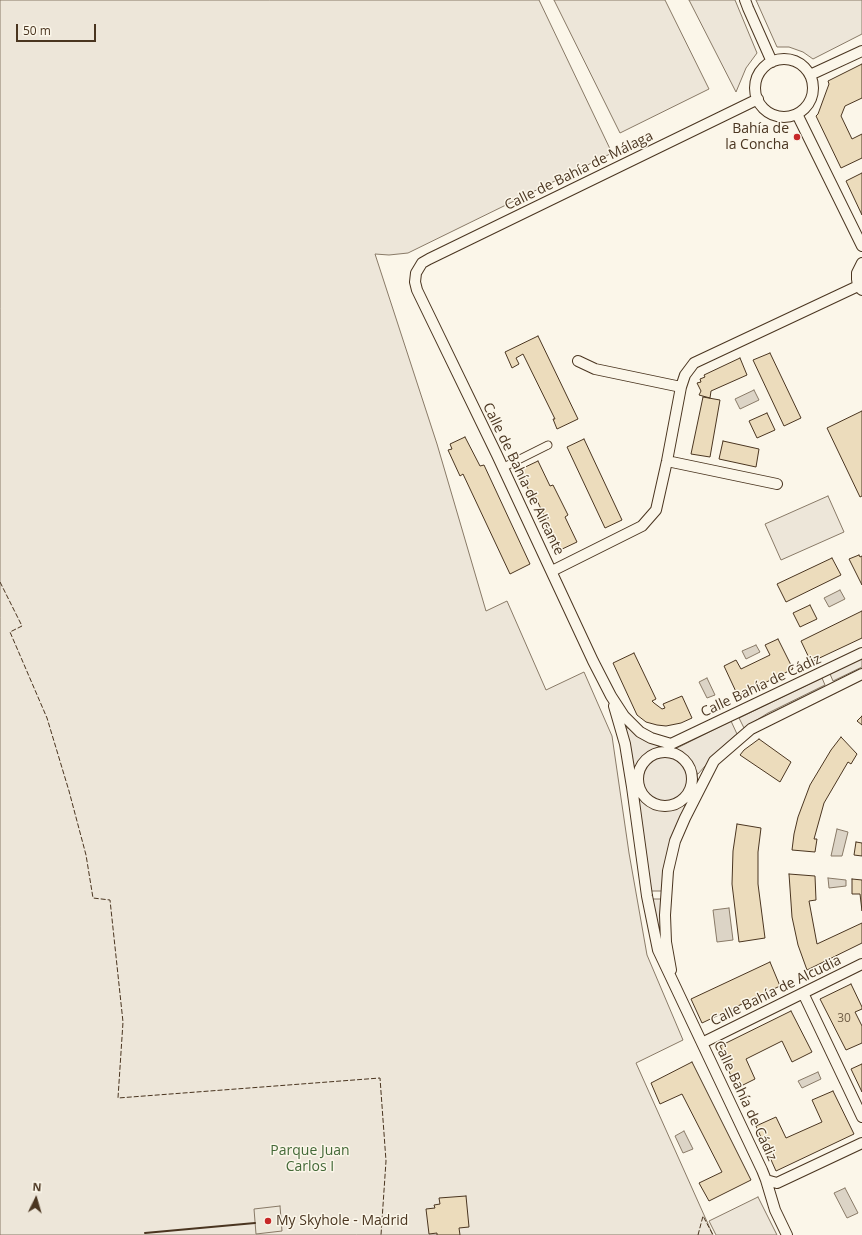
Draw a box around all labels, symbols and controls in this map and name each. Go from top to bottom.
scale bar [18,16,98,42]
text: 50 m [23,22,51,39]
place label: Bahía de la Concha [725,121,789,154]
street label: Calle de Bahía de Málaga [502,128,656,214]
marker: Bahía de la Concha [792,132,802,142]
street label: Calle de Bahía de Alicante [479,400,567,558]
street label: Calle Bahía de Cádiz [698,651,824,721]
street label: Calle Bahía de Alcudia [708,952,844,1030]
house number: 30 [837,1012,851,1026]
street label: Calle Bahía de Cádiz [710,1038,780,1164]
park label: Parque Juan Carlos I [270,1143,350,1176]
north arrow [16,1179,56,1219]
text: N [32,1179,42,1194]
place label: My Skyhole - Madrid [276,1213,408,1229]
marker: My Skyhole - Madrid [263,1216,273,1226]

